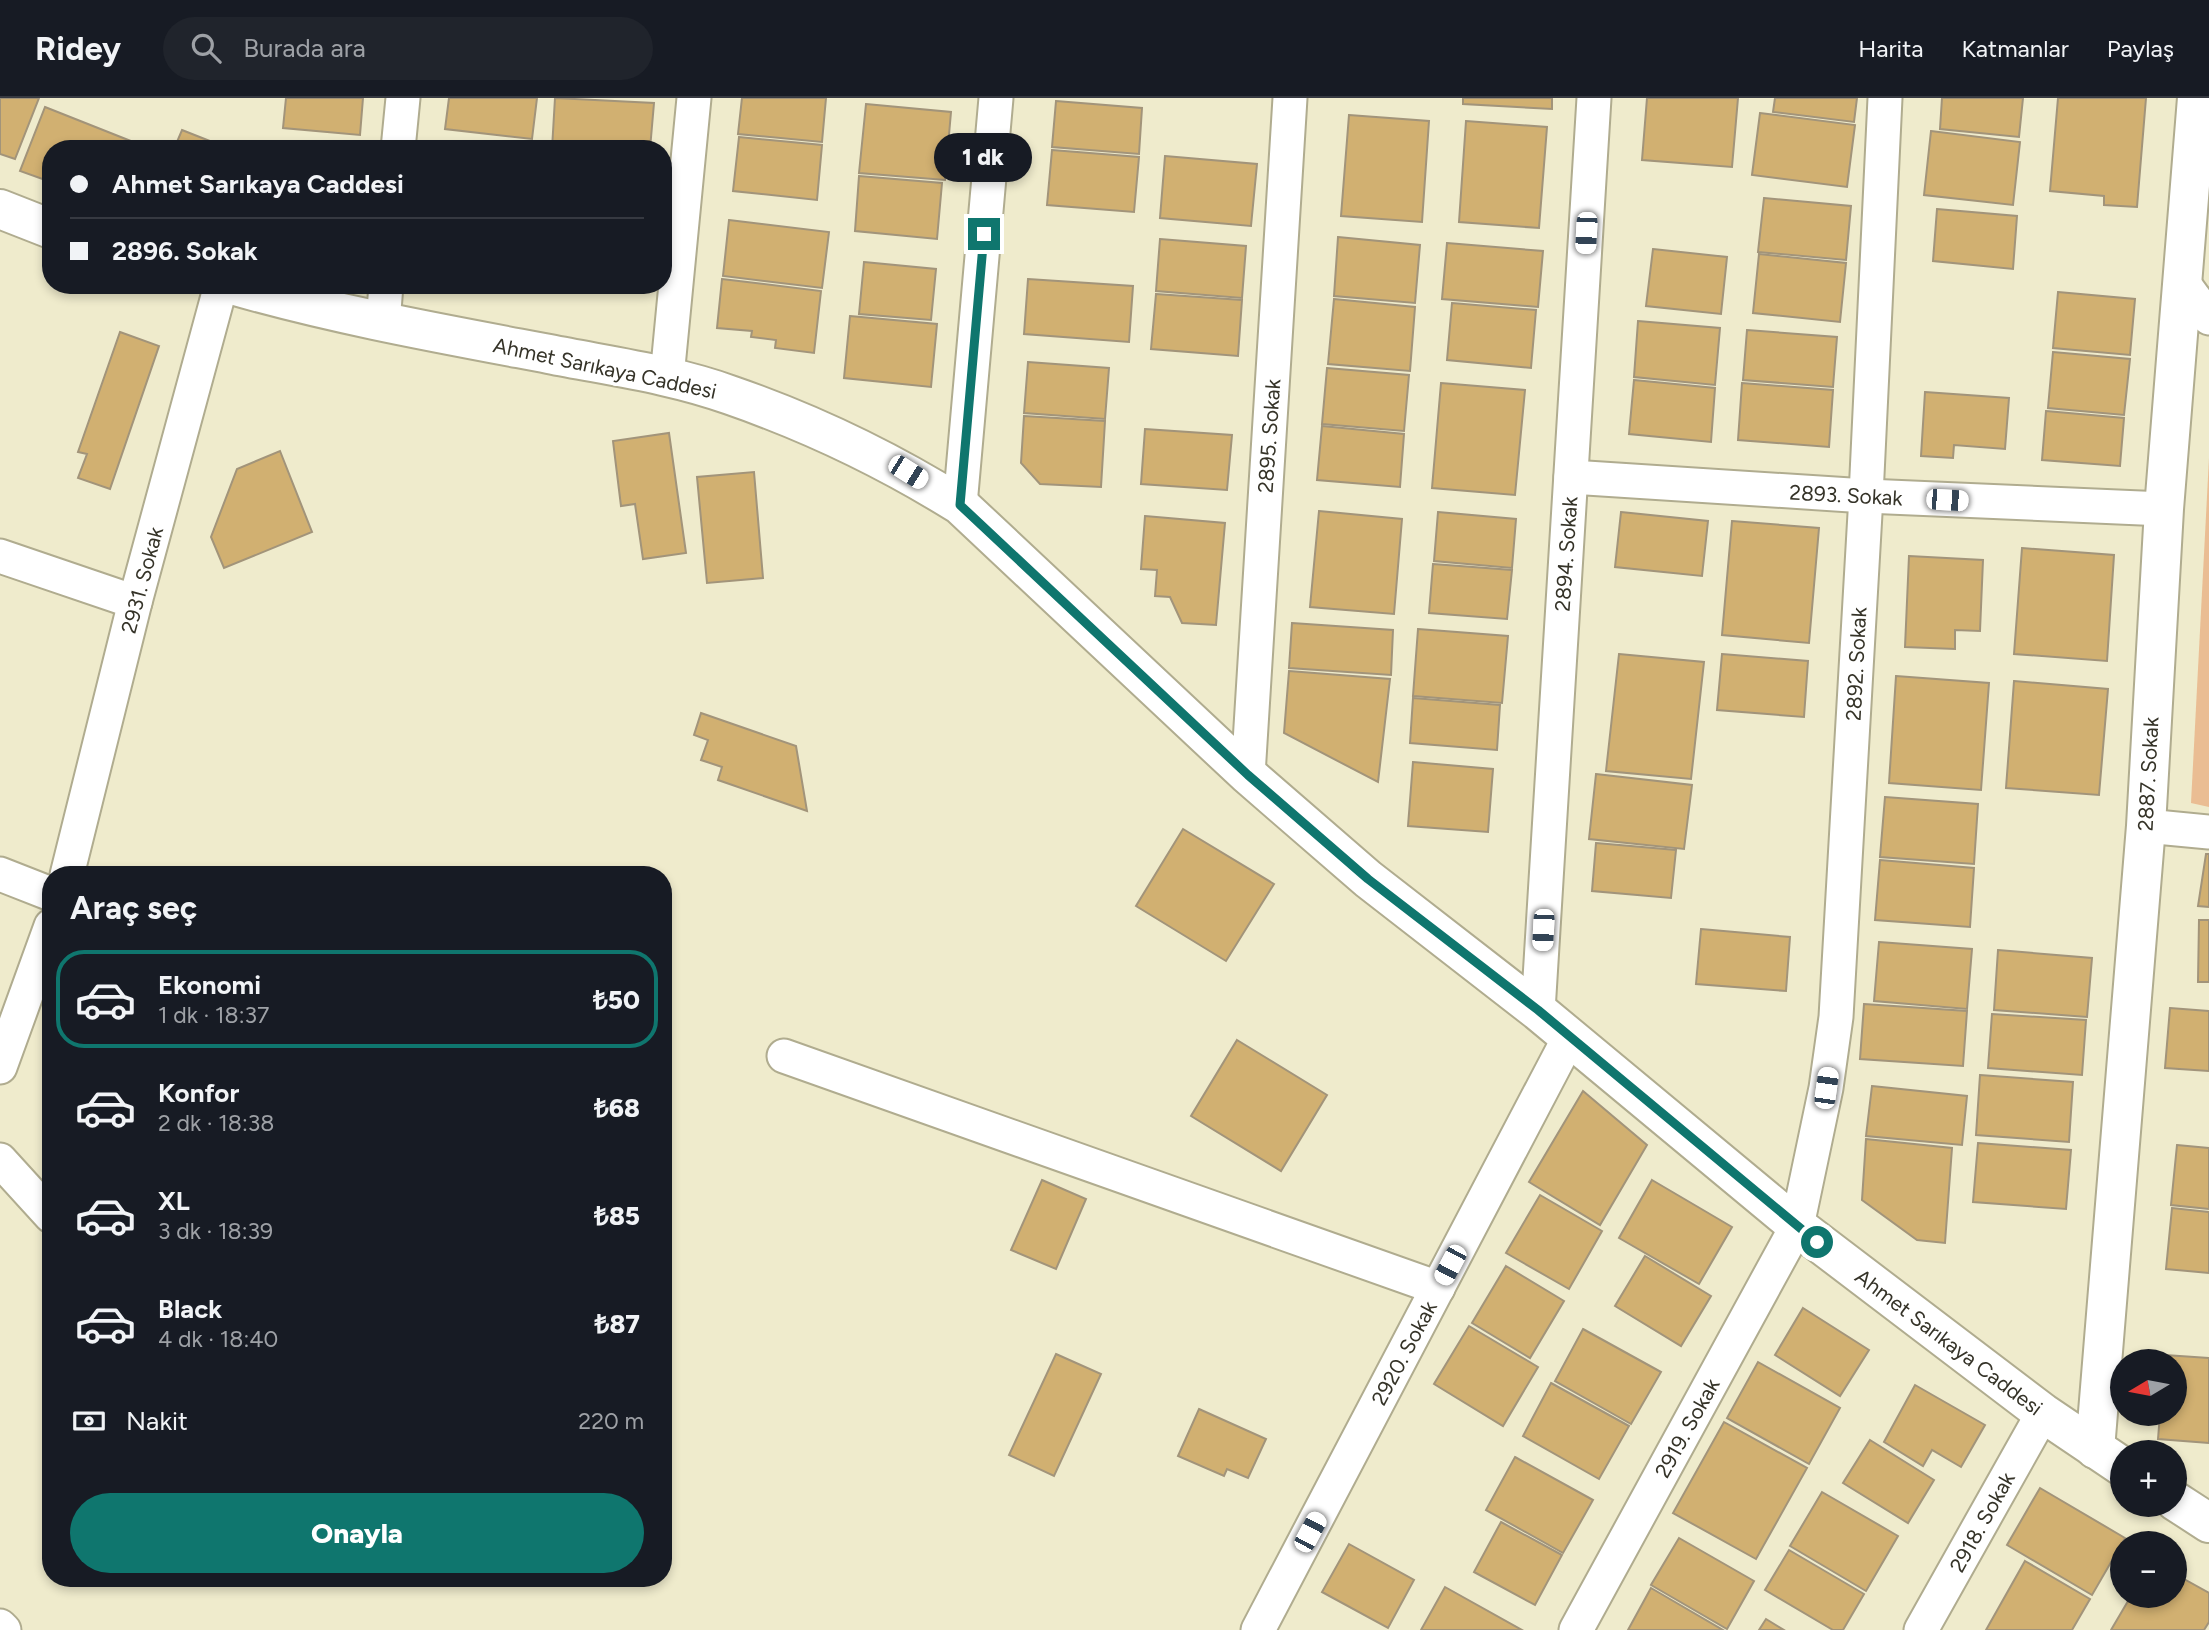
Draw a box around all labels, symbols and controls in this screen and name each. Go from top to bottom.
search box [163,17,653,80]
text: Ridey [35,29,121,68]
icon: search [187,29,225,67]
text: Burada ara [243,32,366,64]
text: Harita [1858,34,1923,63]
text: Katmanlar [1961,34,2069,63]
text: Paylaş [2107,34,2174,63]
callout: 1 dk [935,132,1033,181]
text: 1 dk [962,143,1004,171]
text: Ahmet Sarıkaya Caddesi [112,168,404,200]
car [1575,211,1598,255]
route end [968,218,1000,250]
text: 2896. Sokak [112,235,258,267]
street label: Ahmet Sarıkaya Caddesi [491,332,719,404]
street label: 2895. Sokak [1253,377,1286,494]
car [885,452,932,492]
street label: 2893. Sokak [1789,480,1904,510]
car [1926,488,1969,512]
street label: 2894. Sokak [1550,495,1583,612]
street label: 2931. Sokak [116,523,168,636]
street label: 2892. Sokak [1841,606,1872,721]
street label: 2887. Sokak [2133,715,2164,832]
text: Araç seç [70,889,197,927]
car [1532,908,1555,952]
icon: car [74,968,137,1031]
text: Ekonomi [158,969,261,1001]
text: ₺50 [593,984,640,1016]
text: 1 dk · 18:37 [158,1001,269,1029]
car [1813,1066,1840,1110]
icon: car [74,1076,137,1139]
text: Konfor [158,1077,239,1109]
text: ₺68 [594,1092,640,1124]
text: 2 dk · 18:38 [158,1109,274,1137]
icon: car [74,1184,137,1247]
text: XL [158,1185,190,1217]
text: ₺85 [594,1200,640,1232]
text: 3 dk · 18:39 [158,1217,273,1245]
route start [1801,1226,1833,1258]
car [1431,1242,1470,1288]
street label: Ahmet Sarıkaya Caddesi [1851,1263,2047,1421]
icon: car [74,1292,137,1355]
text: Black [158,1293,222,1325]
street label: 2920. Sokak [1366,1296,1442,1409]
text: ₺87 [595,1308,640,1340]
text: 4 dk · 18:40 [158,1325,278,1353]
north arrow [2110,1349,2188,1426]
map controls [2110,1349,2187,1608]
street label: 2919. Sokak [1649,1373,1725,1482]
icon: cash [70,1402,108,1440]
text: Nakit [126,1405,188,1437]
text: 220 m [578,1407,644,1435]
button: + [2110,1440,2187,1517]
street label: 2918. Sokak [1944,1467,2020,1576]
button: Onayla [70,1493,644,1573]
car [1291,1509,1330,1555]
button: − [2110,1531,2187,1608]

